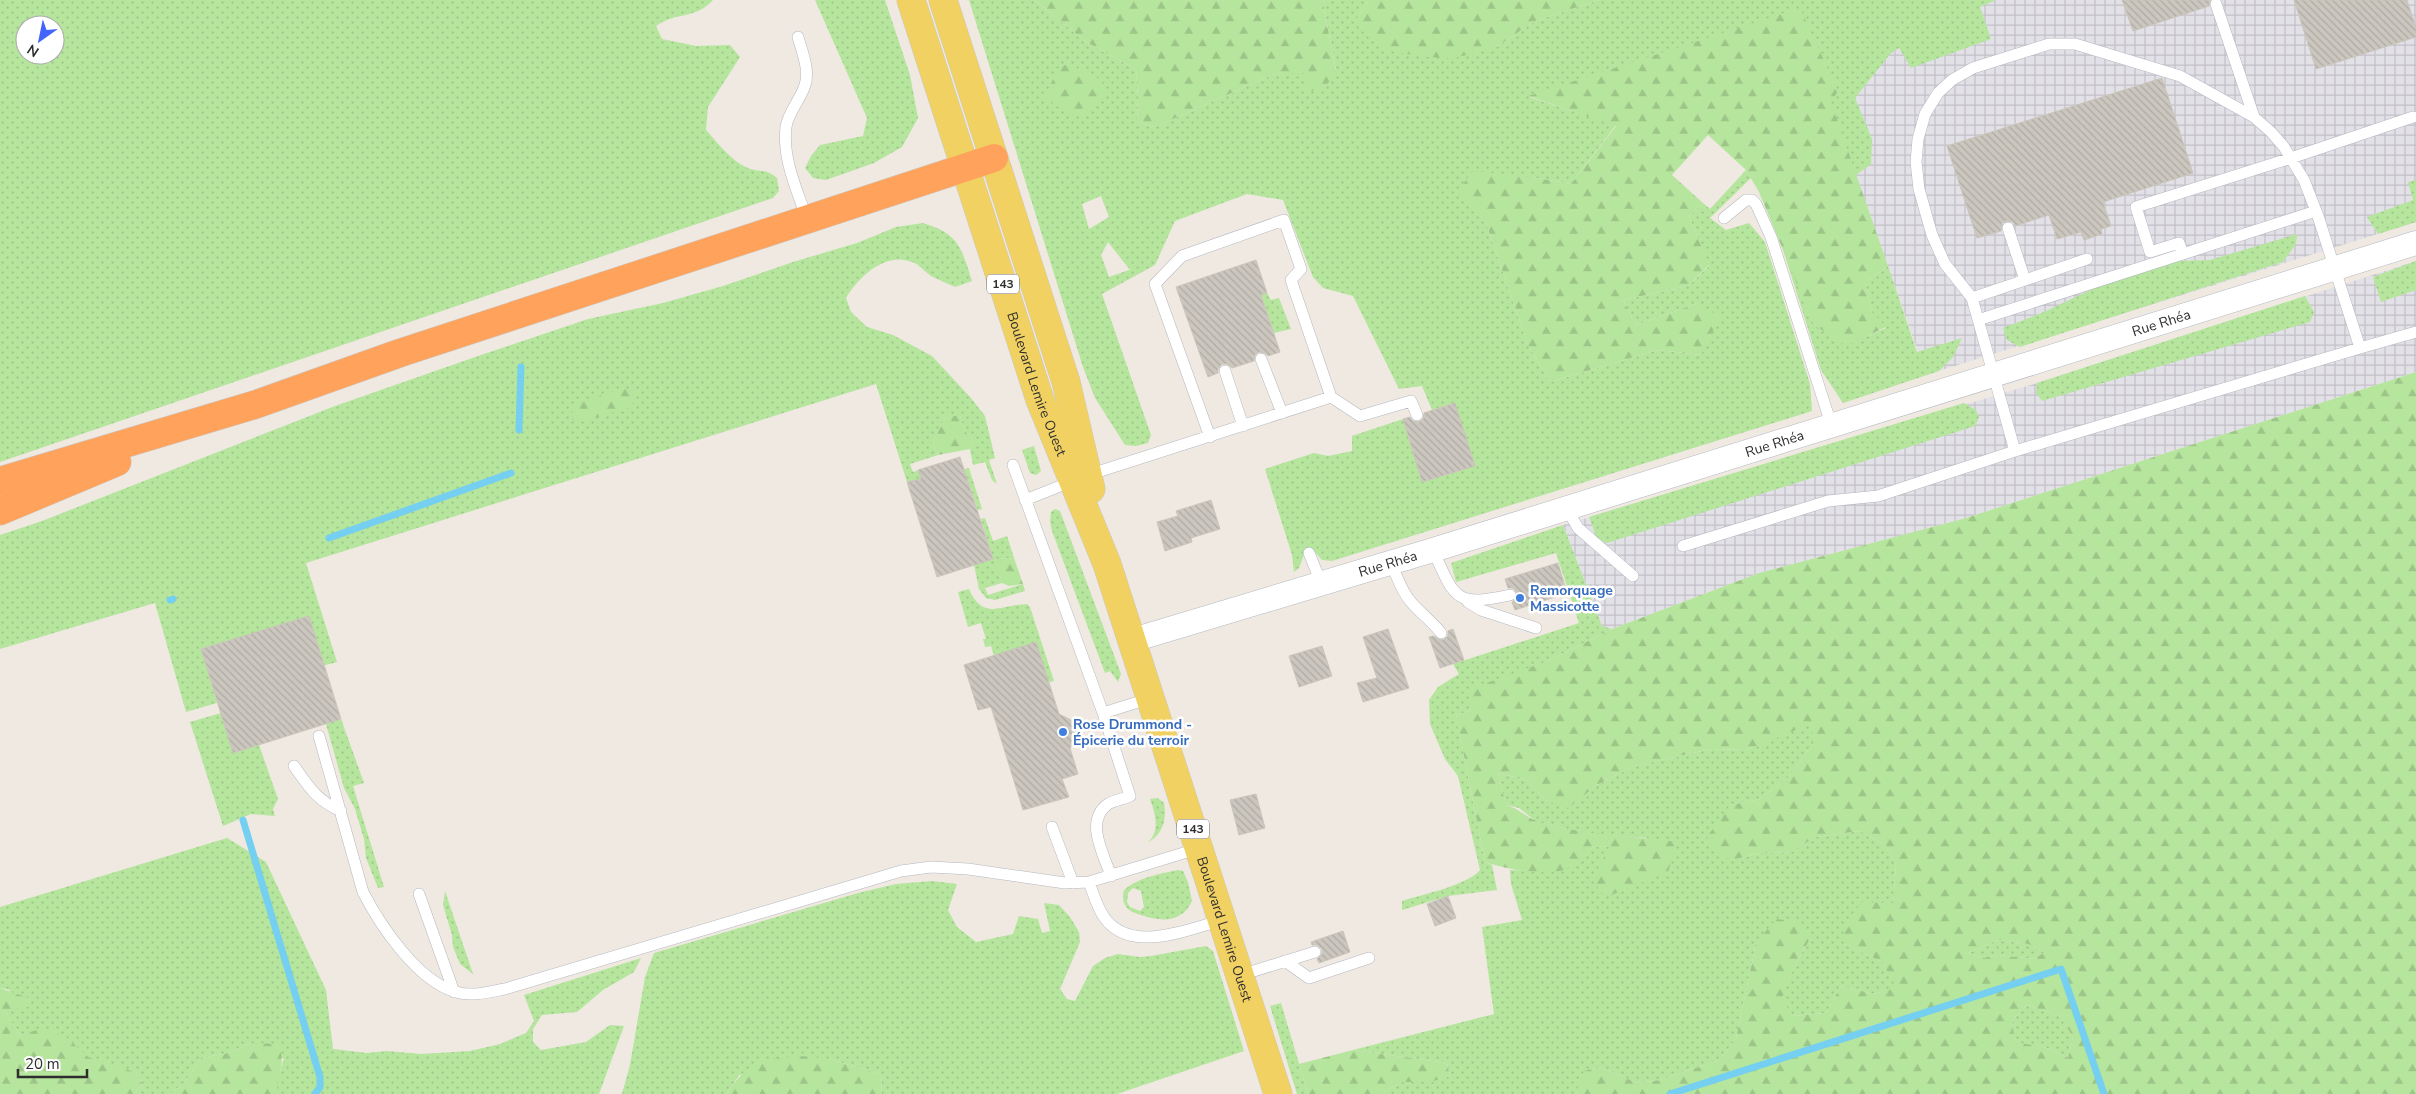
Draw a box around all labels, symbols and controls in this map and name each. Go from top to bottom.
north arrow [15,15,65,65]
text: N [24,40,43,61]
road number: 143 [987,274,1019,294]
street label: Rue Rhéa [2129,305,2193,341]
street label: Boulevard Lemire Ouest [1003,309,1071,459]
street label: Rue Rhéa [1743,425,1806,461]
street label: Rue Rhéa [1356,546,1419,581]
place label: Remorquage Massicotte [1530,581,1613,616]
marker: Remorquage Massicotte [1514,592,1526,604]
place label: Rose Drummond - Épicerie du terroir [1073,715,1192,750]
marker: Rose Drummond - Épicerie du terroir [1057,726,1069,738]
road number: 143 [1177,820,1209,839]
street label: Boulevard Lemire Ouest [1192,854,1257,1004]
scale bar [18,1046,86,1078]
text: 20 m [25,1054,60,1074]

